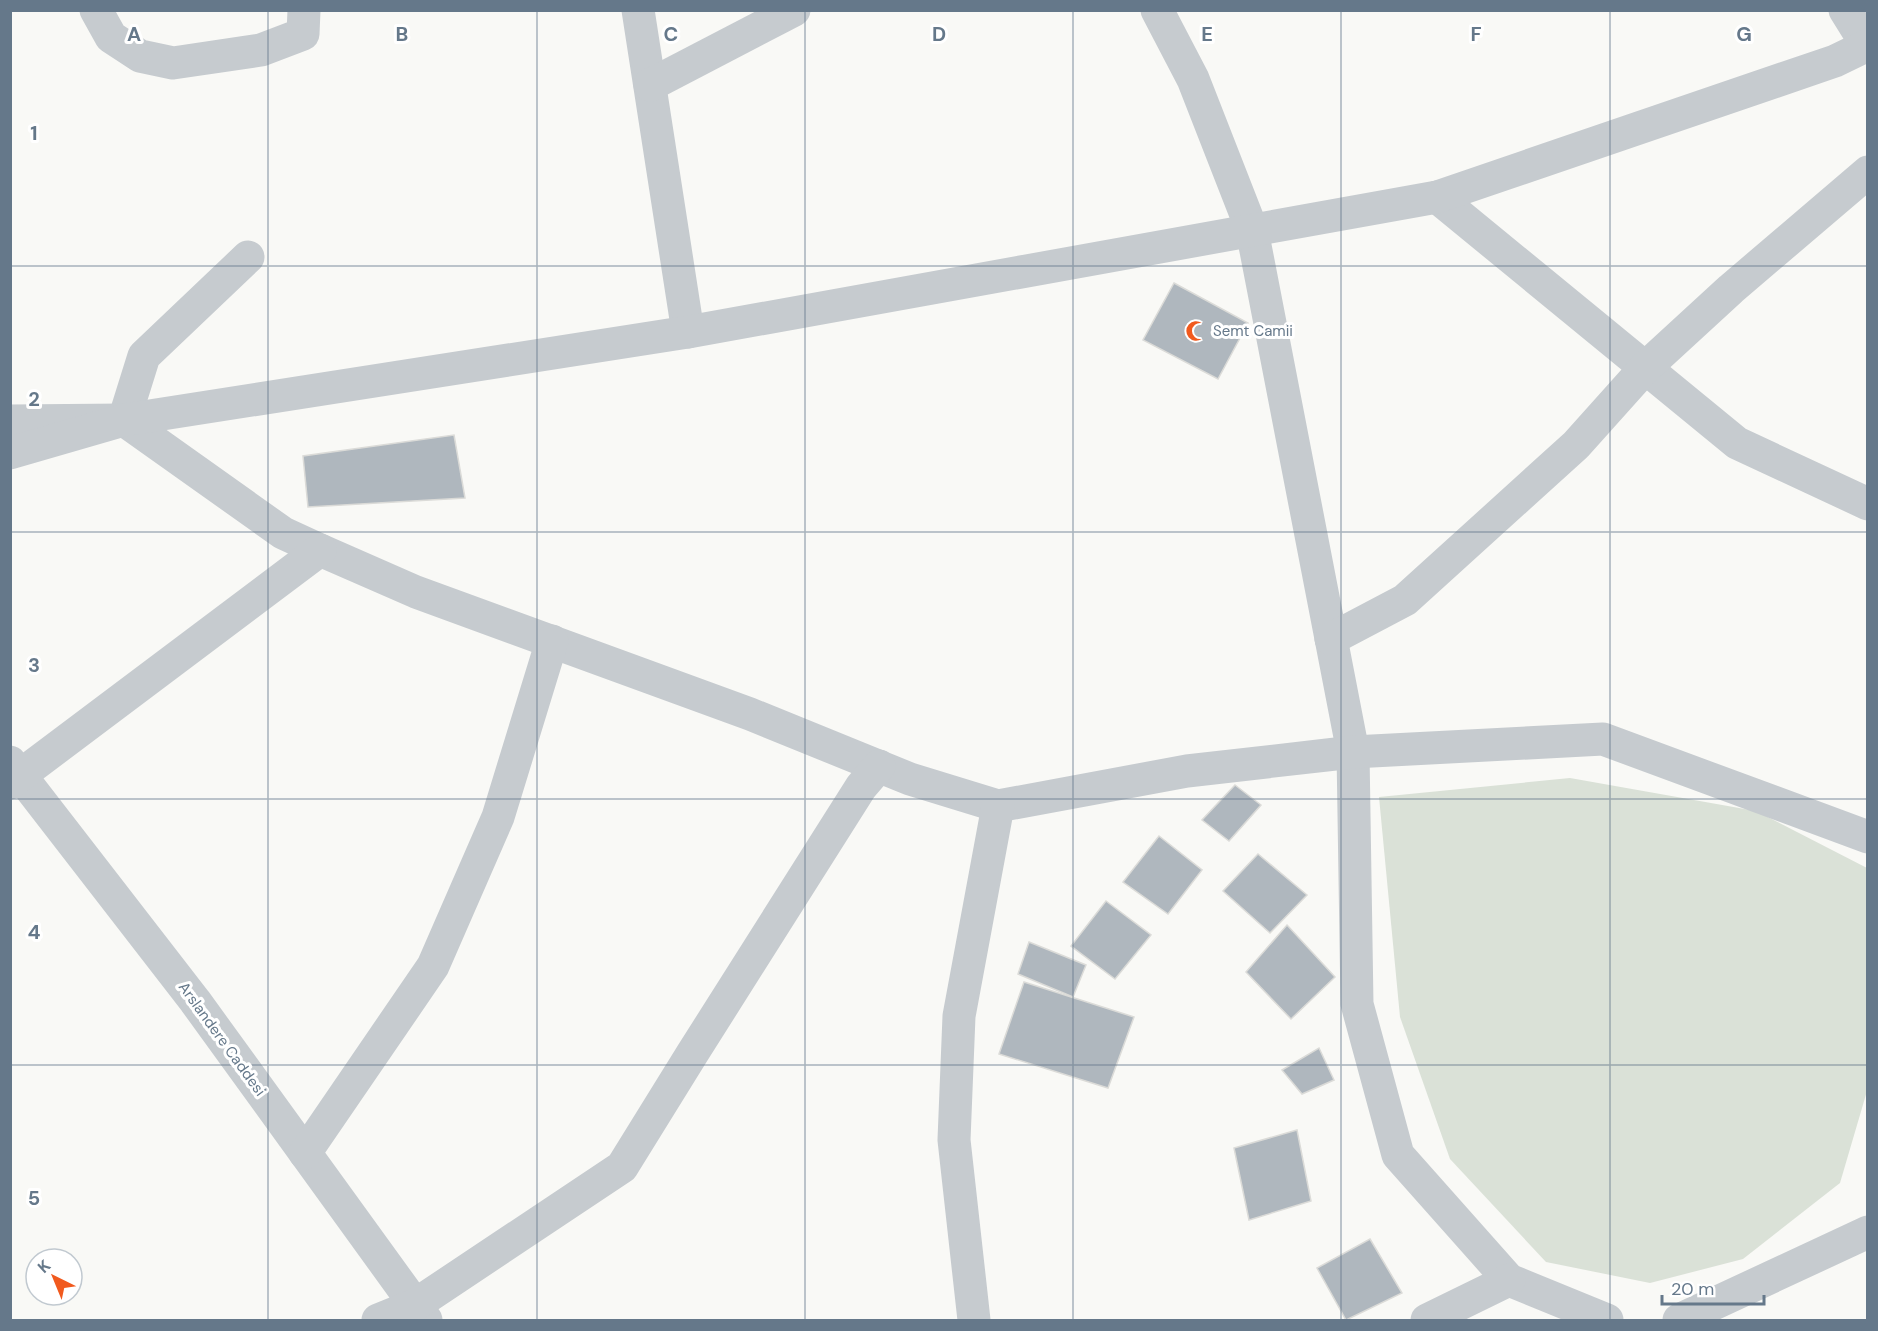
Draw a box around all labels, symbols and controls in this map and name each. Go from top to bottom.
text: A [127,21,141,47]
text: B [396,21,408,47]
text: C [664,21,678,47]
text: D [932,21,946,47]
text: E [1201,21,1213,47]
text: F [1470,21,1482,47]
text: G [1736,21,1752,47]
text: 1 [30,120,38,146]
mosque icon: Semt Camii [1184,319,1208,343]
place label: Semt Camii [1213,321,1293,341]
text: 2 [28,386,40,412]
text: 3 [28,652,40,678]
text: 4 [28,919,41,945]
street label: Arslandere Caddesi [174,978,270,1100]
text: 5 [28,1185,40,1211]
north arrow [24,1247,84,1307]
text: K [33,1255,55,1278]
scale bar [1662,1268,1764,1306]
text: 20 m [1671,1277,1714,1301]

